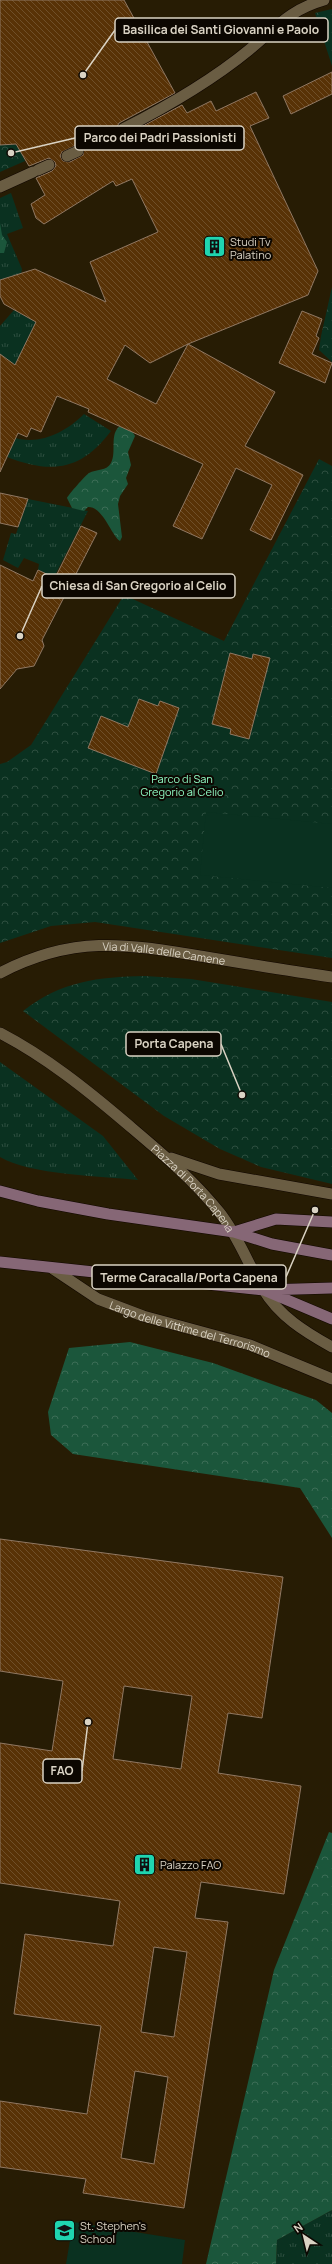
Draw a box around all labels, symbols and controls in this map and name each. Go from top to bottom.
callout: Basilica dei Santi Giovanni e Paolo [115,18,328,42]
text: Basilica dei Santi Giovanni e Paolo [123,21,319,38]
callout: Parco dei Padri Passionisti [75,126,244,150]
text: Parco dei Padri Passionisti [84,129,236,146]
building icon: Studi Tv Palatino [202,234,228,260]
place label: Studi Tv Palatino [230,234,272,262]
callout: Chiesa di San Gregorio al Celio [42,574,235,598]
text: Chiesa di San Gregorio al Celio [49,577,227,594]
park label: Parco di San Gregorio al Celio [140,771,224,799]
street label: Via di Valle delle Camene [102,938,227,968]
callout: Porta Capena [126,1032,221,1056]
text: Porta Capena [135,1035,214,1052]
street label: Piazza di Porta Capena [149,1141,238,1235]
callout: Terme Caracalla/Porta Capena [92,1265,286,1289]
text: Terme Caracalla/Porta Capena [100,1269,278,1286]
street label: Largo delle Vittime del Terrorismo [108,1297,273,1360]
callout: FAO [43,1759,82,1783]
text: FAO [51,1762,73,1779]
building icon: Palazzo FAO [131,1851,157,1877]
place label: Palazzo FAO [160,1857,221,1872]
north arrow [284,2216,324,2256]
school or university icon: St. Stephen's School [52,2218,78,2244]
place label: St. Stephen's School [80,2218,146,2246]
text: N [290,2219,306,2236]

